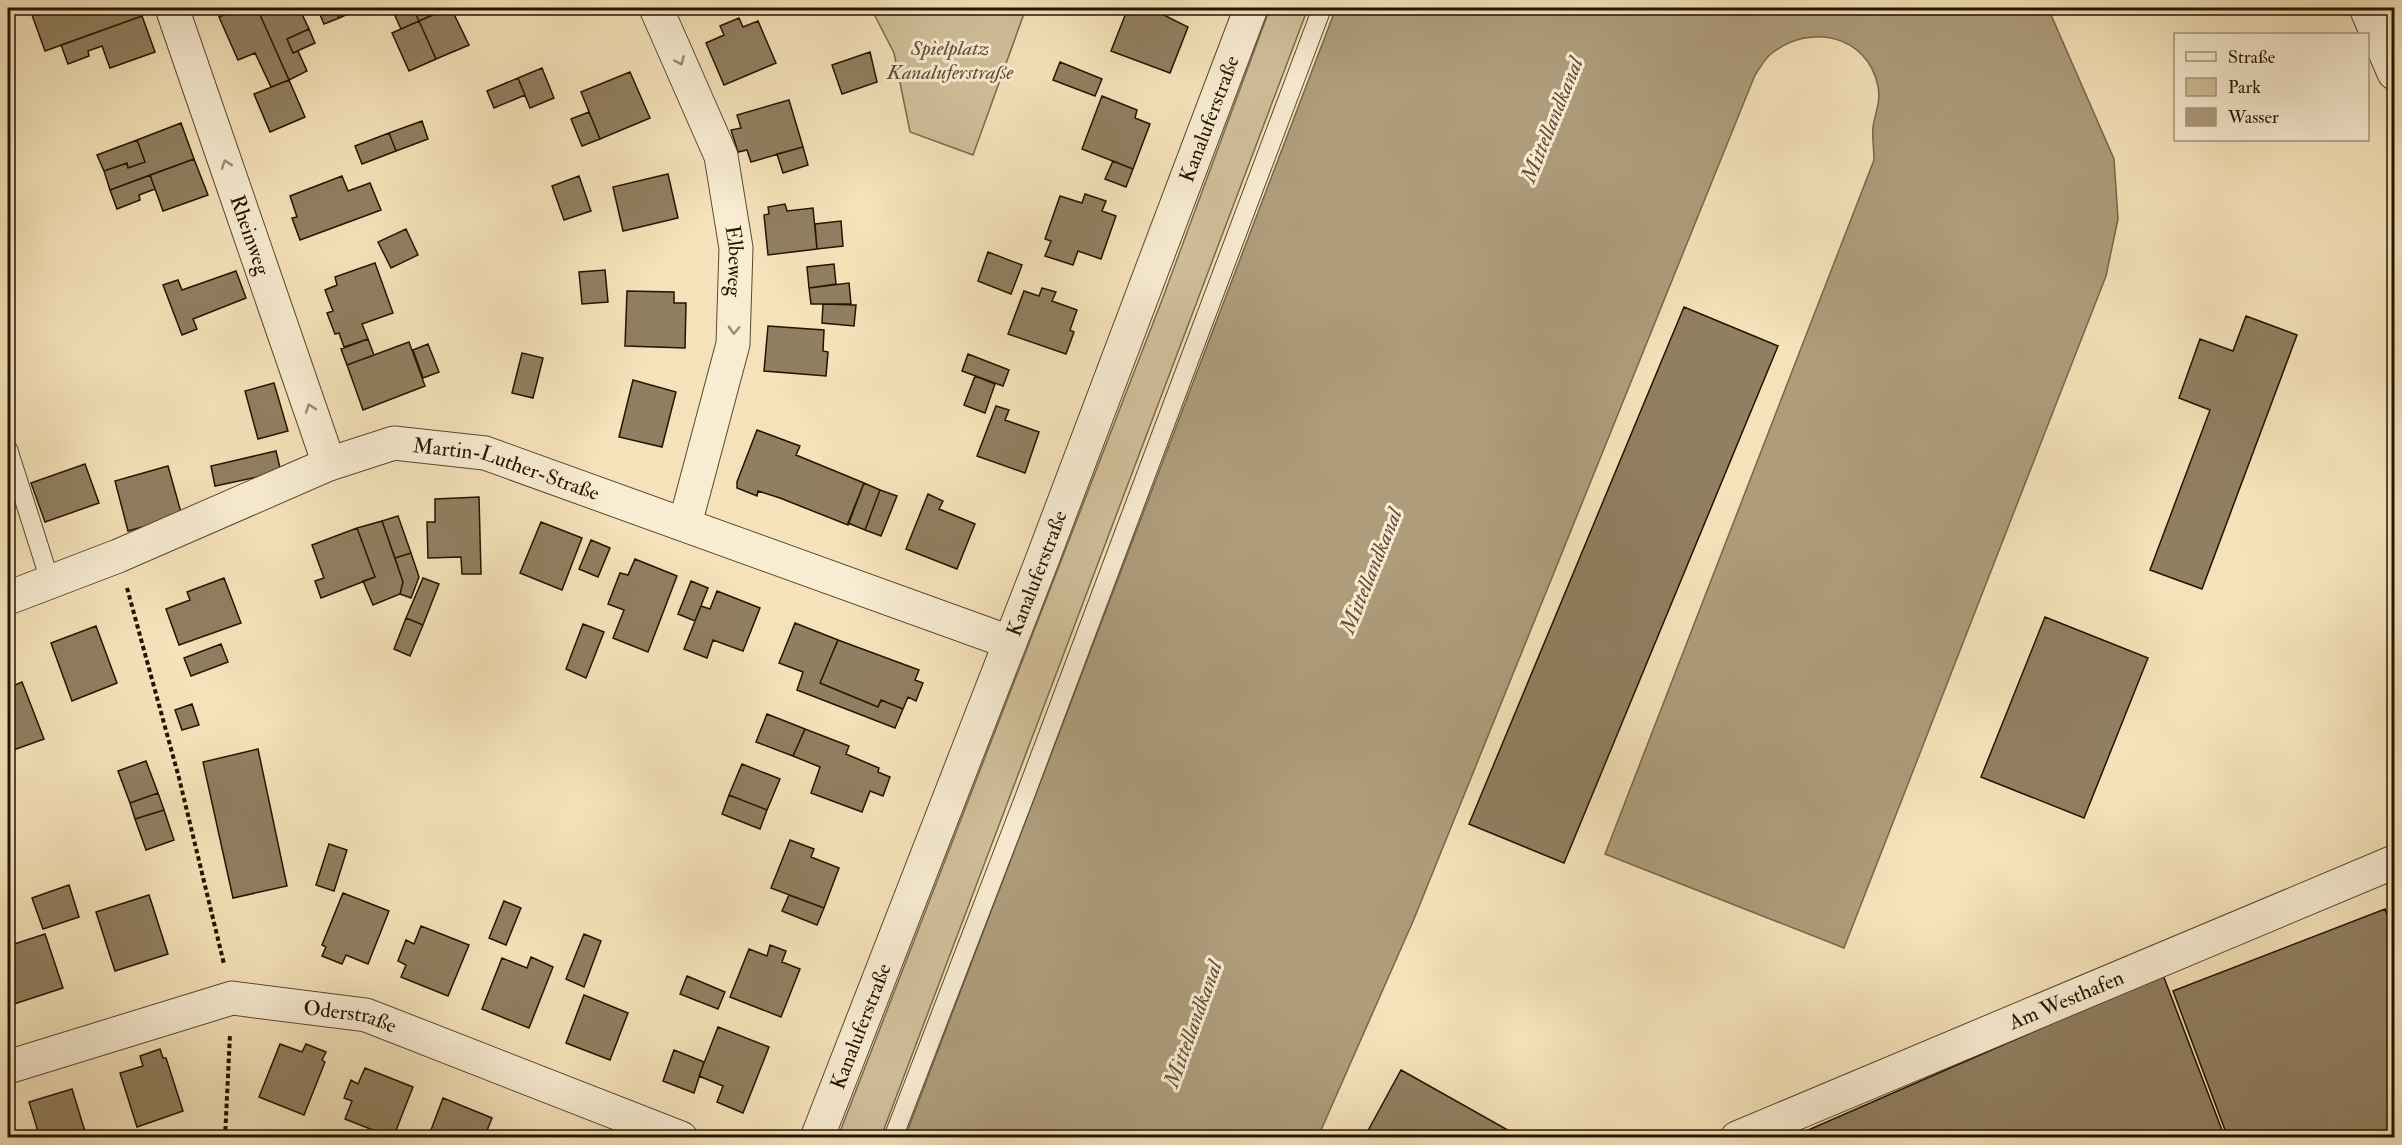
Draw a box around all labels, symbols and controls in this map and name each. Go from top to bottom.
legend [2174,33,2369,141]
park label: Spielplatz Kanaluferstraße [886,35,1014,86]
text: Straße [2228,46,2276,69]
street label: Kanaluferstraße [1173,52,1245,186]
water label: Mittellandkanal [1513,52,1590,189]
one-way arrow [673,55,685,66]
text: Park [2228,76,2261,99]
text: Wasser [2227,106,2279,129]
one-way arrow [221,159,233,170]
street label: Rheinweg [224,191,277,279]
street label: Elbeweg [719,224,750,298]
one-way arrow [728,326,740,335]
one-way arrow [305,403,317,414]
street label: Martin-Luther-Straße [412,432,603,507]
water label: Mittellandkanal [1332,503,1409,640]
street label: Kanaluferstraße [1000,506,1073,640]
water label: Mittellandkanal [1156,955,1229,1093]
street label: Kanaluferstraße [824,959,897,1093]
street label: Am Westhafen [2004,964,2128,1036]
street label: Oderstraße [302,994,401,1039]

